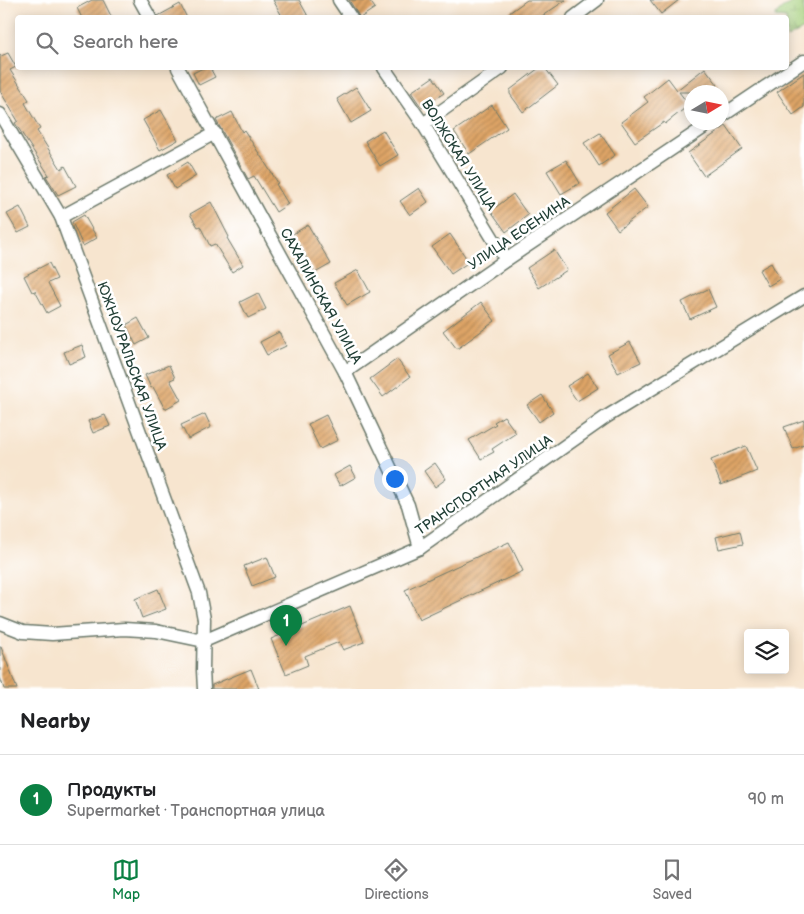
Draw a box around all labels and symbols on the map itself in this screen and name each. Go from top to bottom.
north arrow [684,85,729,130]
street label: ВОЛЖСКАЯ УЛИЦА [418,96,500,214]
street label: УЛИЦА ЕСЕНИНА [465,192,573,273]
street label: САХАЛИНСКАЯ УЛИЦА [277,225,366,367]
street label: ЮЖНОУРАЛЬСКАЯ УЛИЦА [94,279,171,453]
street label: ТРАНСПОРТНАЯ УЛИЦА [412,431,556,539]
your location [382,466,408,492]
pin: 1 [270,605,302,646]

